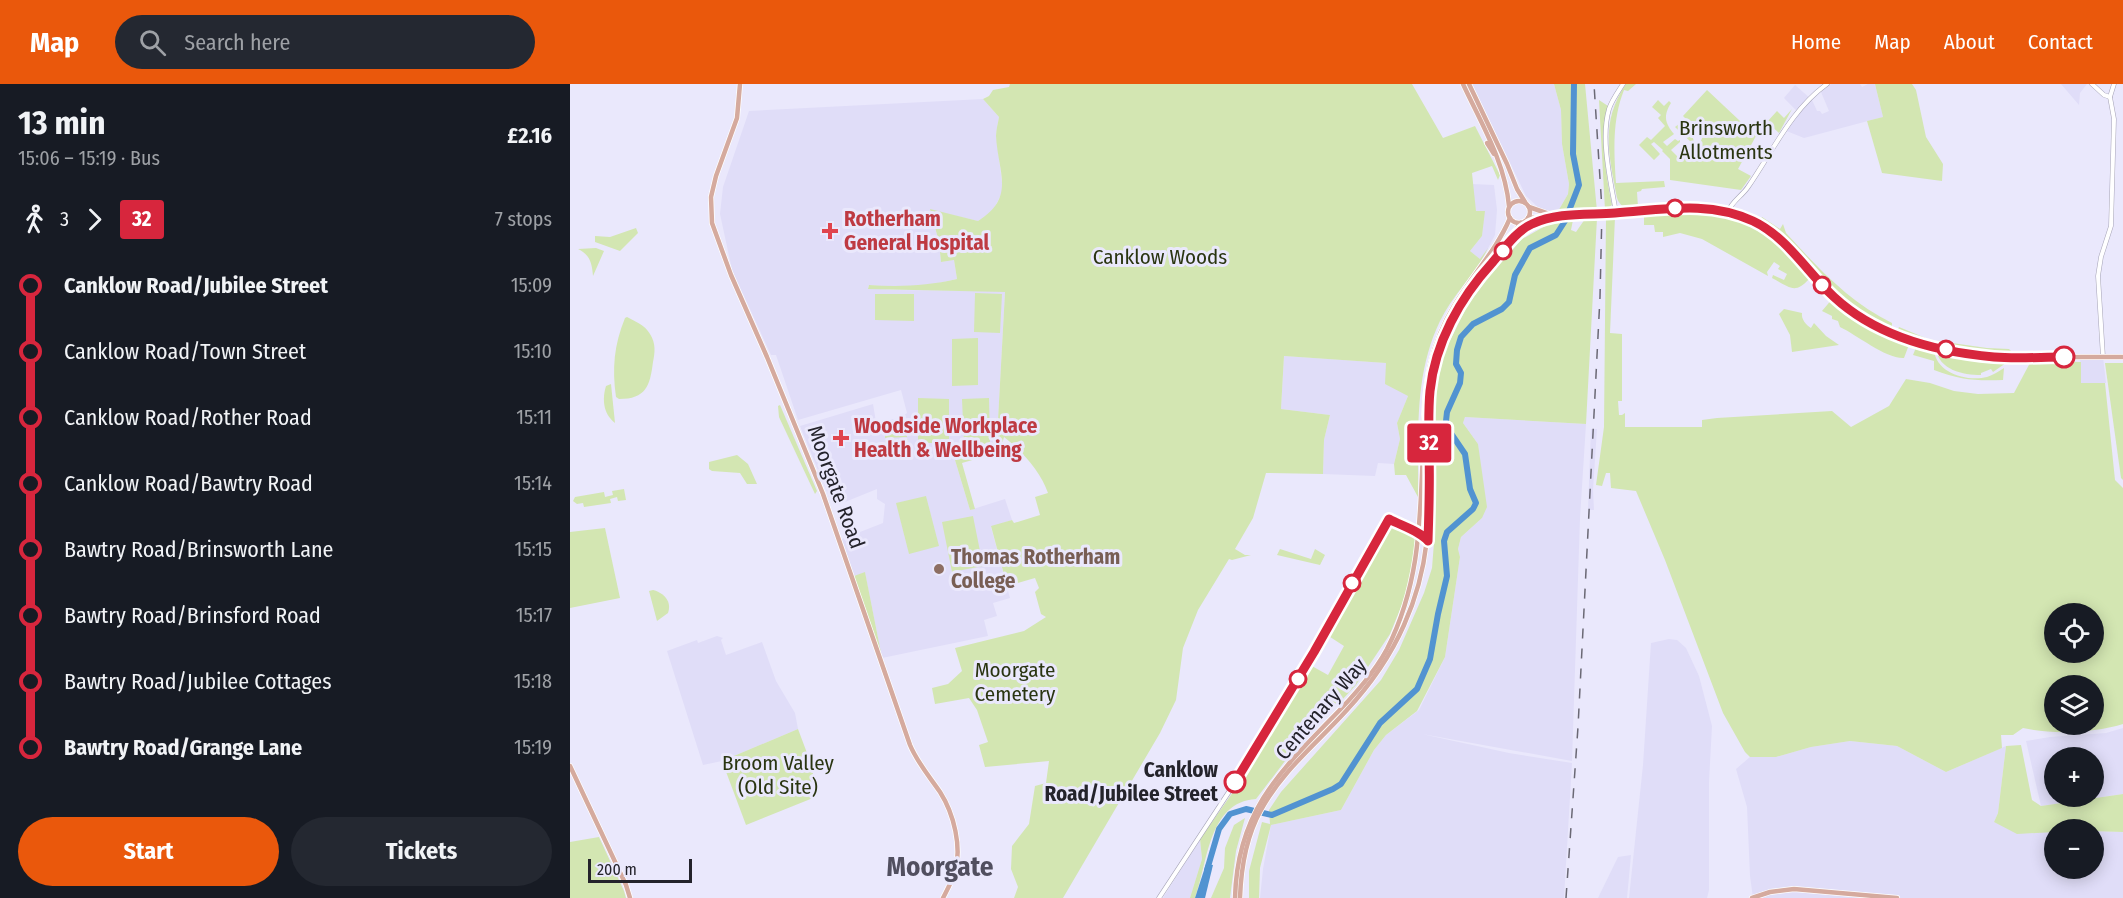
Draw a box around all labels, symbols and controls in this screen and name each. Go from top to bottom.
search box [115,15,535,69]
text: Map [30,26,79,59]
icon: search [136,26,169,59]
text: Search here [184,29,290,56]
text: Home [1791,29,1841,55]
text: Map [1874,29,1911,55]
text: About [1944,29,1995,55]
text: Contact [2028,29,2093,55]
text: 13 min [18,103,105,143]
park label: Brinsworth Allotments [1679,115,1773,165]
text: £2.16 [507,122,552,149]
text: 15:06 – 15:19 · Bus [18,146,160,170]
unlabelled marker [1666,199,1684,217]
icon: walk [18,203,51,236]
icon: forward [78,203,111,236]
text: 32 [132,206,152,232]
place label: Rotherham General Hospital [844,206,989,256]
text: 3 [60,207,69,231]
text: 7 stops [495,207,552,231]
marker: Rotherham General Hospital [821,222,839,240]
unlabelled marker [1494,242,1512,260]
park label: Canklow Woods [1093,244,1227,270]
text: Canklow Road/Jubilee Street [64,272,328,299]
text: 15:09 [511,273,552,297]
unlabelled marker [1813,276,1831,294]
text: Canklow Road/Town Street [64,338,306,365]
text: 15:10 [513,339,552,363]
unlabelled marker [1937,340,1955,358]
unlabelled marker [2053,346,2075,368]
text: Canklow Road/Rother Road [64,404,312,431]
text: 15:11 [516,405,552,429]
place label: Woodside Workplace Health & Wellbeing [854,413,1038,463]
street label: Moorgate Road [802,422,870,552]
line badge: 32 [1402,424,1456,462]
marker: Woodside Workplace Health & Wellbeing [832,429,850,447]
text: 32 [1419,430,1439,456]
text: Canklow Road/Bawtry Road [64,470,313,497]
text: 15:14 [514,471,552,495]
text: Bawtry Road/Brinsworth Lane [64,536,333,563]
text: 15:15 [515,537,552,561]
place label: Thomas Rotherham College [951,544,1120,594]
marker: Thomas Rotherham College [932,562,946,576]
unlabelled marker [1343,574,1361,592]
text: Bawtry Road/Brinsford Road [64,602,321,629]
text: 15:17 [516,603,552,627]
map controls [2044,603,2104,879]
button: locate [2044,603,2104,663]
street label: Centenary Way [1270,652,1373,765]
park label: Moorgate Cemetery [975,657,1056,707]
text: Bawtry Road/Jubilee Cottages [64,668,332,695]
text: 15:18 [514,669,552,693]
unlabelled marker [1289,670,1307,688]
button: layers [2044,675,2104,735]
text: Bawtry Road/Grange Lane [64,734,302,761]
text: 15:19 [514,735,552,759]
button: + [2044,747,2104,807]
park label: Broom Valley (Old Site) [722,750,835,800]
place label: Canklow Road/Jubilee Street [1045,757,1219,807]
marker: Canklow Road/Jubilee Street [1224,771,1246,793]
button: Start [18,817,279,886]
button: Tickets [291,817,552,886]
button: − [2044,819,2104,879]
district label: Moorgate [887,851,994,883]
scale bar [588,856,692,884]
text: 200 m [597,860,637,879]

